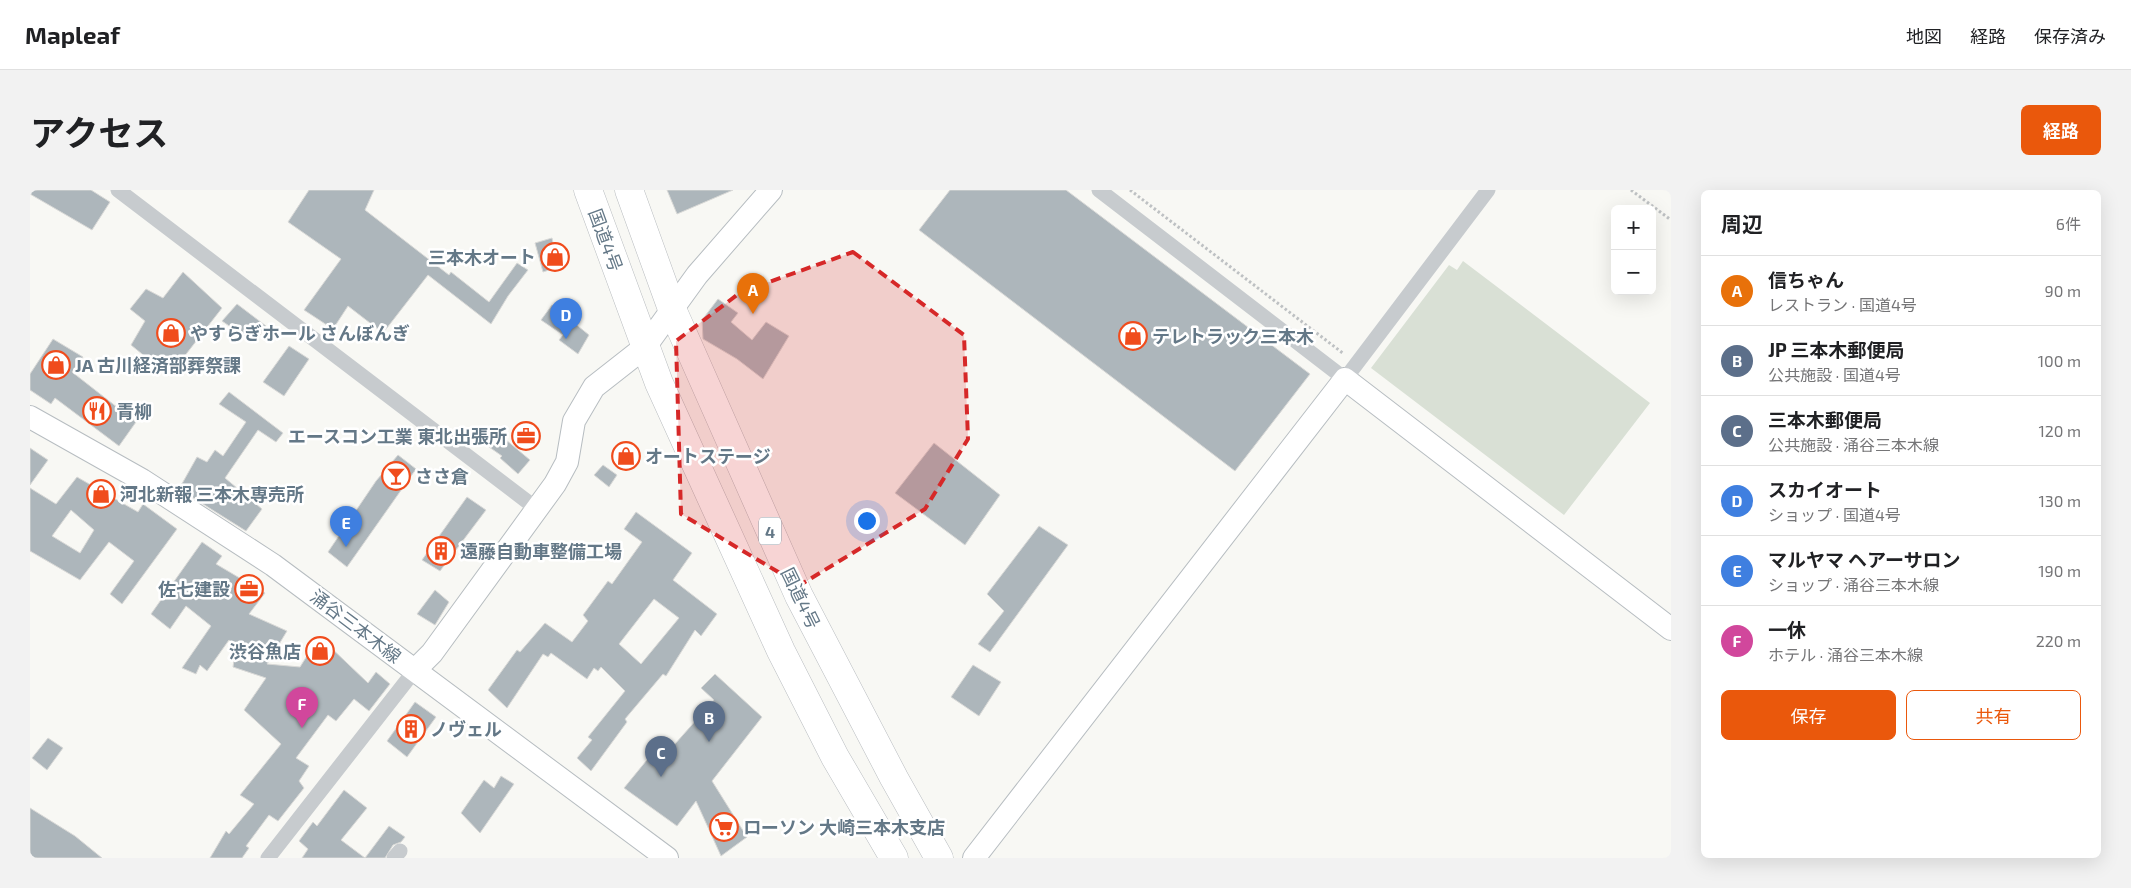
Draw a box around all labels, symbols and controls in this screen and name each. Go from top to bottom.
text: Mapleaf [25,20,120,49]
text: 地図 [1906,25,1942,47]
text: 経路 [1970,25,2006,47]
text: 保存済み [2034,25,2106,47]
button: 経路 [2021,105,2101,155]
text: アクセス [30,111,168,153]
map controls [1611,205,1656,295]
button: + [1611,205,1656,250]
street label: 国道4号 [585,206,627,274]
text: 周辺 [1721,211,1763,236]
text: 6件 [2056,214,2081,233]
shop icon: 三本木オート [540,242,570,272]
place label: 三本木オート [428,246,536,268]
button: − [1611,250,1656,295]
text: 信ちゃん [1768,268,1844,291]
pin: A [737,273,769,314]
text: A [1732,281,1742,300]
text: 90 m [2045,281,2081,300]
text: レストラン · 国道4号 [1768,295,1917,314]
pin: D [550,298,582,339]
shop icon: やすらぎホール さんぼんぎ [156,318,186,348]
shop icon: テレトラック三本木 [1118,321,1148,351]
place label: やすらぎホール さんぼんぎ [190,322,410,344]
place label: テレトラック三本木 [1152,325,1314,347]
text: JP 三本木郵便局 [1768,338,1905,361]
shop icon: JA 古川経済部葬祭課 [41,350,71,380]
text: B [1732,351,1742,370]
text: 100 m [2038,351,2081,370]
place label: JA 古川経済部葬祭課 [75,354,241,376]
text: 公共施設 · 国道4号 [1768,365,1901,384]
restaurant icon: 青柳 [82,396,112,426]
place label: 青柳 [116,400,152,422]
text: 三本木郵便局 [1768,408,1882,431]
office icon: エースコン工業 東北出張所 [511,421,541,451]
text: C [1732,421,1742,440]
text: 120 m [2038,421,2081,440]
place label: エースコン工業 東北出張所 [288,425,507,447]
text: 公共施設 · 涌谷三本木線 [1768,435,1939,454]
shop icon: オートステージ [611,441,641,471]
place label: オートステージ [645,445,771,467]
bar icon: ささ倉 [381,461,411,491]
place label: ささ倉 [415,465,469,487]
text: スカイオート [1768,478,1882,501]
shop icon: 河北新報 三本木専売所 [86,479,116,509]
place label: 河北新報 三本木専売所 [120,483,304,505]
text: D [1732,491,1742,510]
text: 130 m [2039,491,2081,510]
text: ショップ · 国道4号 [1768,505,1901,524]
pin: E [330,506,362,547]
your location [854,508,880,534]
road number: 4 [759,518,781,544]
building icon: 遠藤自動車整備工場 [426,536,456,566]
place label: 遠藤自動車整備工場 [460,540,622,562]
text: マルヤマ ヘアーサロン [1768,548,1961,571]
text: E [1732,561,1742,580]
text: 190 m [2038,561,2081,580]
street label: 国道4号 [777,564,825,632]
office icon: 佐七建設 [234,574,264,604]
text: ショップ · 涌谷三本木線 [1768,575,1939,594]
place label: 佐七建設 [158,578,230,600]
street label: 涌谷三本木線 [306,585,406,667]
text: 一休 [1768,618,1806,641]
text: F [1733,631,1741,650]
text: 220 m [2036,631,2081,650]
shop icon: 渋谷魚店 [305,636,335,666]
place label: 渋谷魚店 [229,640,301,662]
text: ホテル · 涌谷三本木線 [1768,645,1923,664]
pin: F [286,687,318,728]
button: 保存 [1721,690,1896,740]
button: 共有 [1906,690,2081,740]
pin: B [693,701,725,742]
building icon: ノヴェル [396,714,426,744]
place label: ノヴェル [430,718,502,740]
pin: C [645,736,677,777]
supermarket icon: ローソン 大崎三本木支店 [709,812,739,842]
place label: ローソン 大崎三本木支店 [743,816,945,838]

